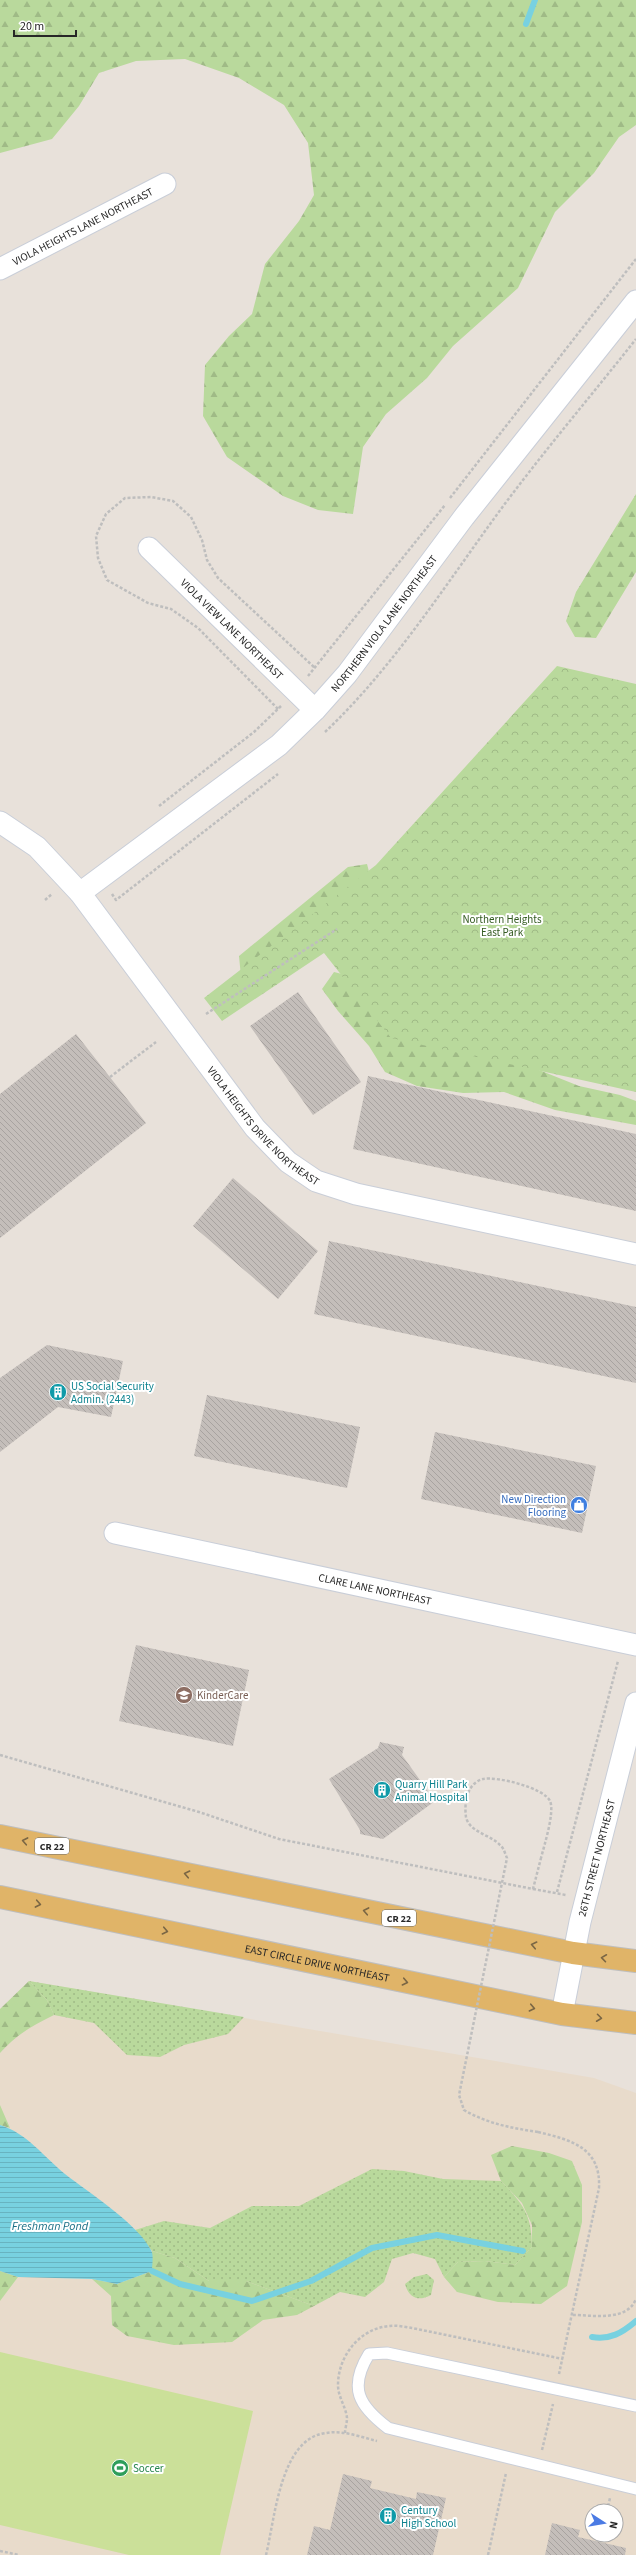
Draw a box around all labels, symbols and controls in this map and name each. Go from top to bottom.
scale bar [14,12,76,38]
text: 20 m [20,18,44,35]
street label: VIOLA HEIGHTS LANE NORTHEAST [10,184,156,269]
street label: NORTHERN VIOLA LANE NORTHEAST [328,552,441,695]
street label: VIOLA VIEW LANE NORTHEAST [177,576,286,683]
park label: Northern Heights East Park [462,912,542,940]
street label: VIOLA HEIGHTS DRIVE NORTHEAST [204,1063,322,1189]
place label: US Social Security Admin. (2443) [71,1379,154,1407]
building icon: US Social Security Admin. (2443) [48,1382,68,1402]
place label: New Direction Flooring [501,1492,566,1520]
shop icon: New Direction Flooring [569,1495,589,1515]
street label: CLARE LANE NORTHEAST [317,1570,433,1609]
school or university icon: KinderCare [174,1685,194,1705]
place label: KinderCare [197,1688,249,1703]
place label: Quarry Hill Park Animal Hospital [395,1777,468,1805]
building icon: Quarry Hill Park Animal Hospital [372,1780,392,1800]
street label: 26TH STREET NORTHEAST [575,1797,619,1918]
one-way arrow [22,1837,28,1845]
road number: CR 22 [35,1838,69,1854]
one-way arrow [183,1871,190,1879]
one-way arrow [35,1900,41,1908]
one-way arrow [363,1908,369,1916]
road number: CR 22 [382,1910,416,1926]
one-way arrow [162,1927,169,1935]
street label: EAST CIRCLE DRIVE NORTHEAST [243,1941,391,1986]
one-way arrow [531,1942,538,1950]
one-way arrow [601,1954,607,1963]
one-way arrow [402,1977,408,1985]
one-way arrow [529,2003,535,2011]
one-way arrow [596,2014,602,2023]
water label: Freshman Pond [12,2218,89,2235]
sports icon: Soccer [110,2458,130,2478]
place label: Soccer [133,2461,164,2476]
place label: Century High School [401,2503,456,2531]
north arrow [584,2503,624,2543]
building icon: Century High School [378,2506,398,2526]
text: N [605,2520,621,2530]

